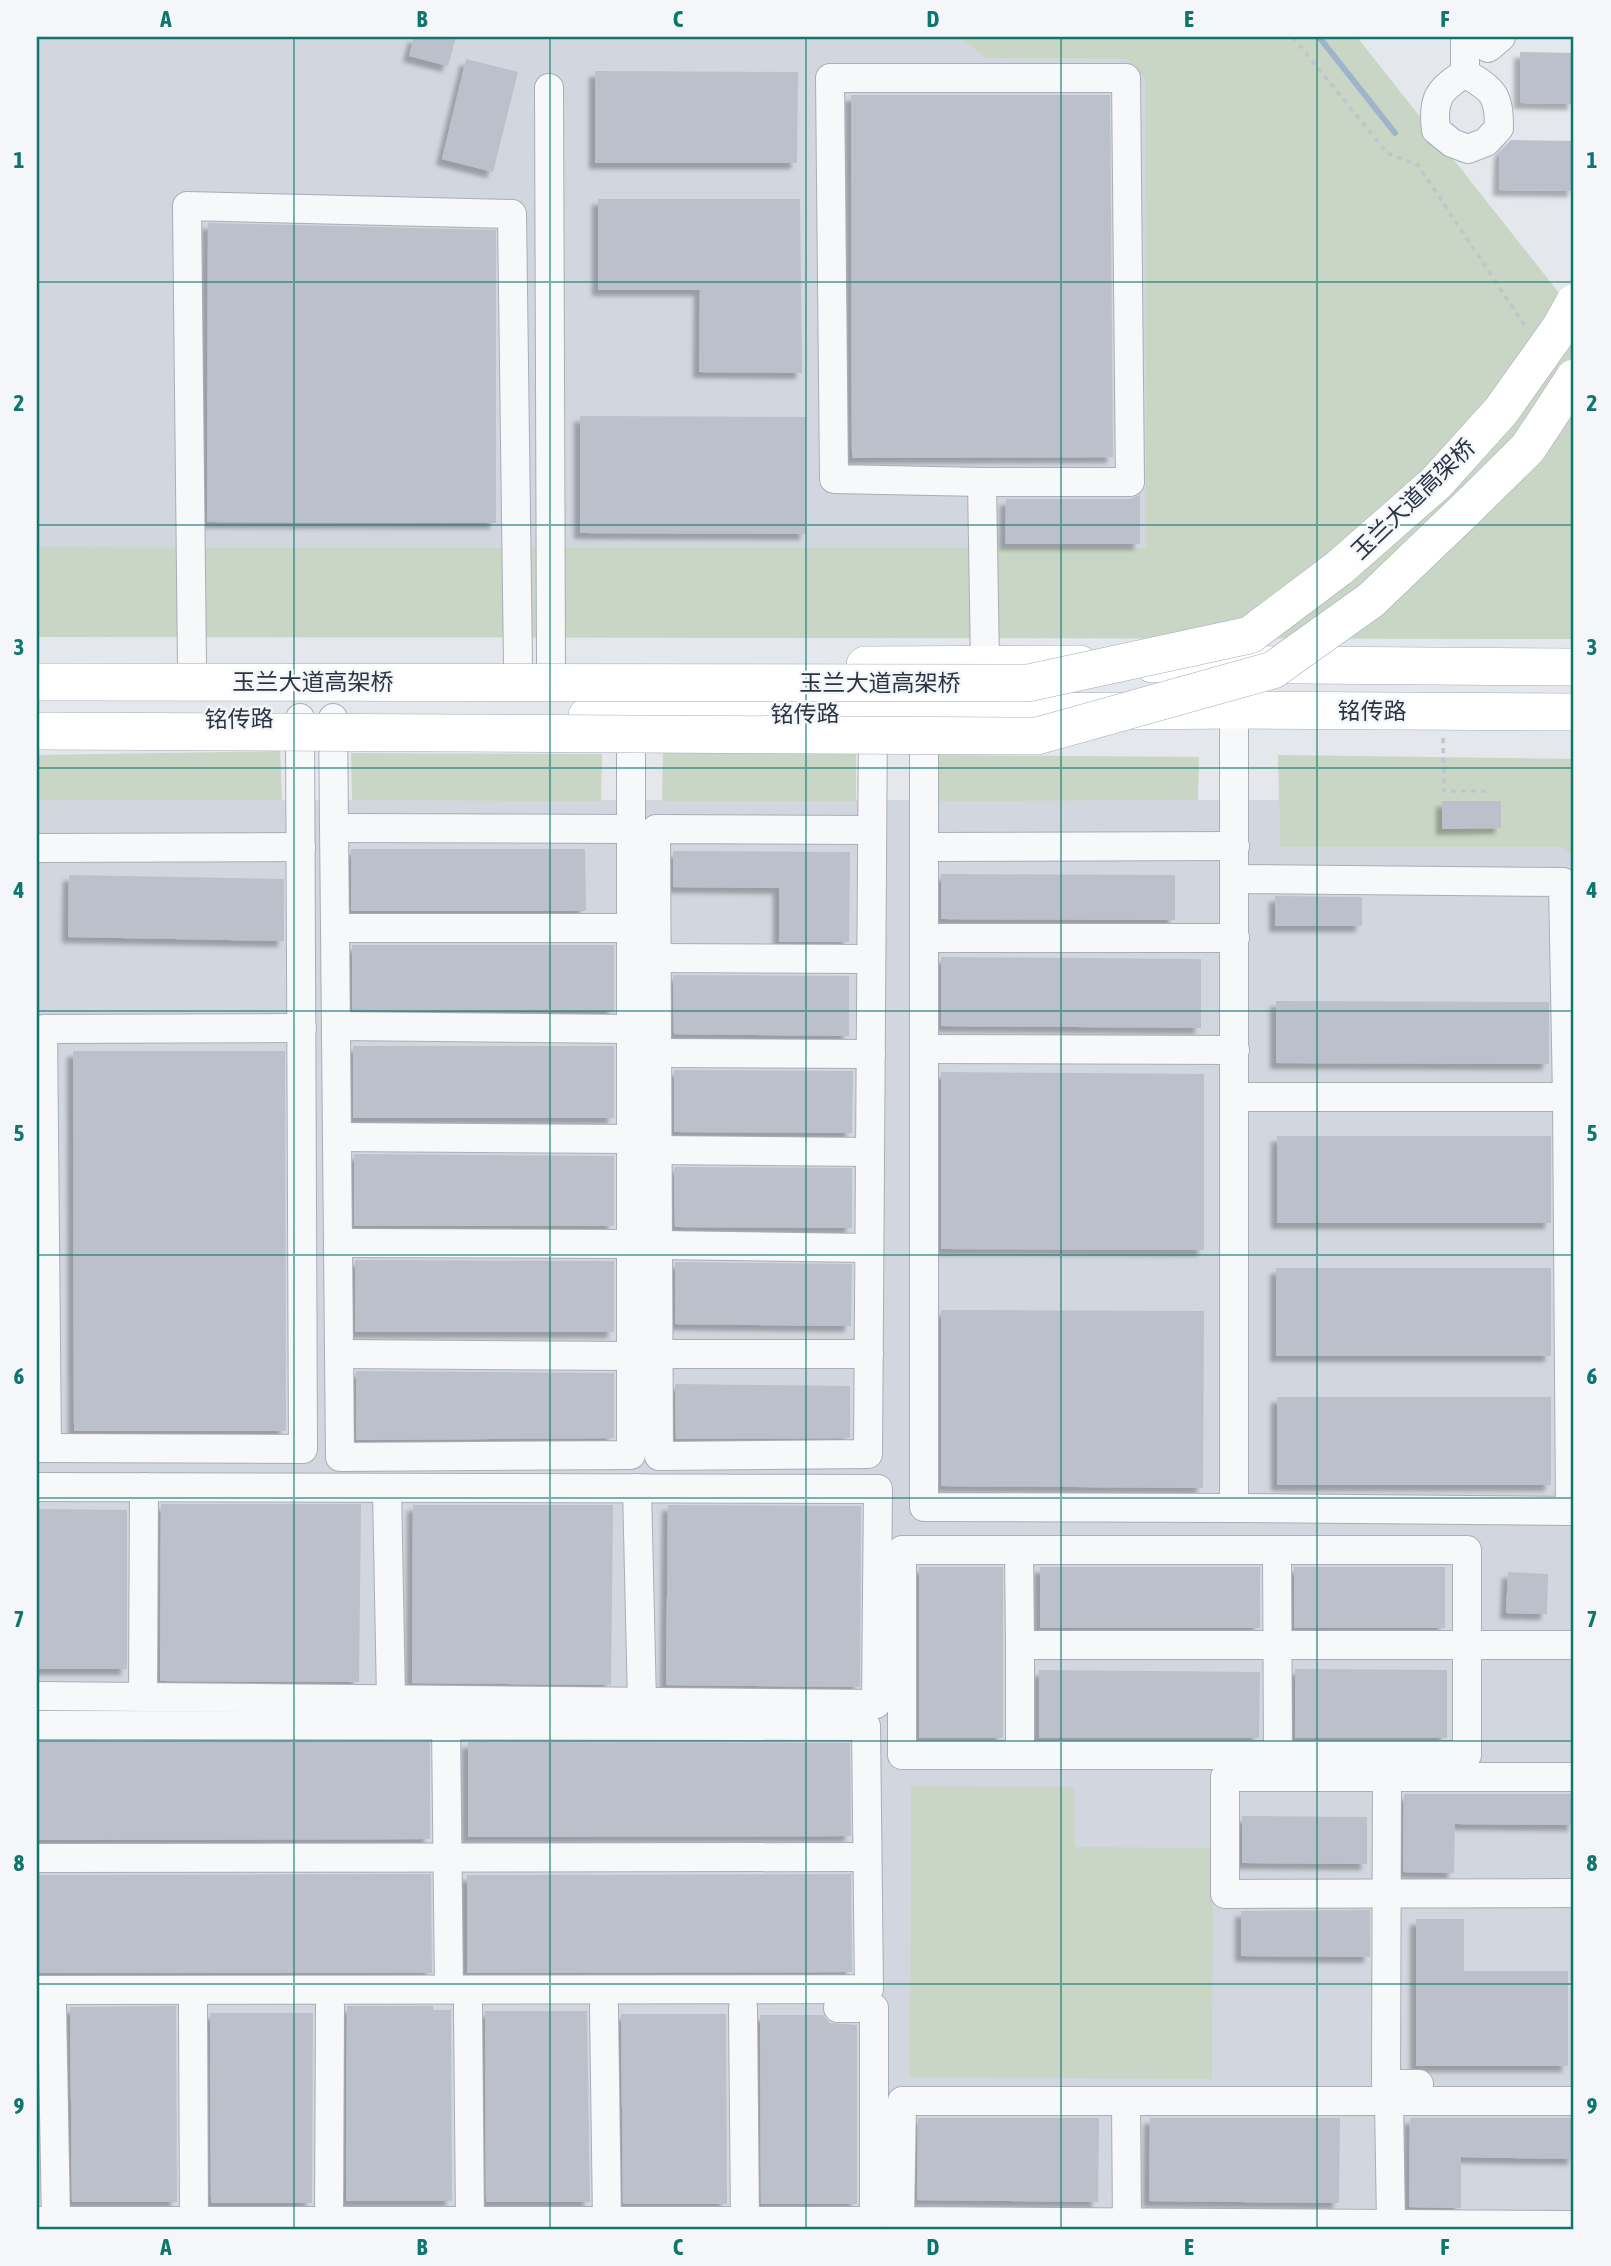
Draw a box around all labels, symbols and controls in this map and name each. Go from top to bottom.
text: A [159,6,172,32]
text: B [417,6,428,32]
text: C [673,6,684,32]
text: D [927,6,940,32]
text: E [1184,6,1194,32]
text: F [1440,6,1450,32]
text: 1 [14,147,25,173]
text: 1 [1587,147,1598,173]
text: 2 [14,390,24,416]
text: 2 [1587,390,1597,416]
street label: 玉兰大道高架桥 [1346,434,1480,564]
text: 3 [14,634,24,660]
text: 3 [1587,634,1597,660]
street label: 玉兰大道高架桥 [233,669,394,695]
street label: 玉兰大道高架桥 [800,670,961,696]
street label: 铭传路 [1338,698,1407,724]
street label: 铭传路 [770,700,840,728]
street label: 铭传路 [204,705,274,733]
text: 4 [13,877,25,903]
text: 4 [1586,877,1598,903]
text: 5 [14,1120,25,1146]
text: 5 [1587,1120,1598,1146]
text: 6 [14,1363,25,1389]
text: 6 [1587,1363,1598,1389]
text: 7 [14,1606,24,1632]
text: 7 [1587,1606,1597,1632]
text: 8 [14,1850,25,1876]
text: 8 [1587,1850,1598,1876]
text: 9 [14,2093,25,2119]
text: 9 [1587,2093,1598,2119]
text: A [159,2234,172,2260]
text: B [417,2234,428,2260]
text: C [673,2234,684,2260]
text: D [927,2234,940,2260]
text: E [1184,2234,1194,2260]
text: F [1440,2234,1450,2260]

